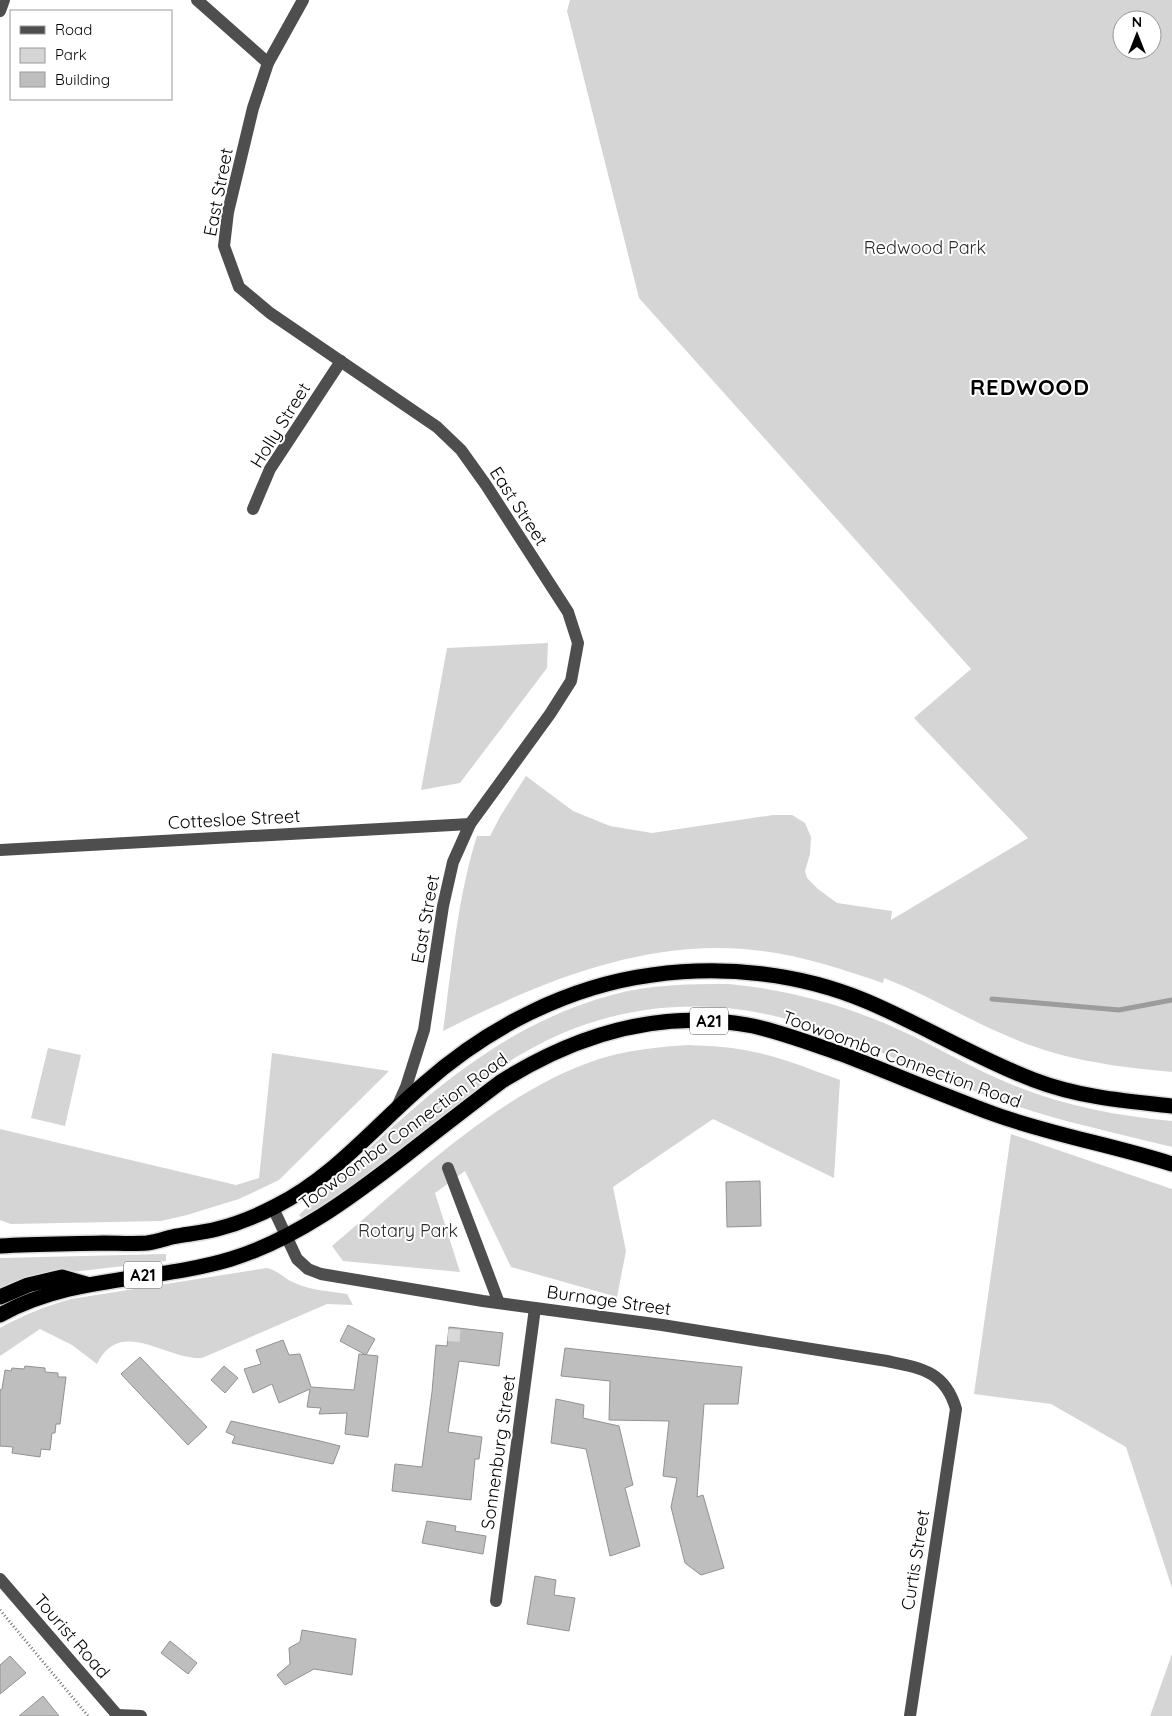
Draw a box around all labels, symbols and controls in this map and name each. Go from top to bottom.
legend [10,10,172,100]
north arrow [1112,10,1162,60]
text: N [1132,13,1142,31]
text: Road [55,20,92,39]
text: Park [55,45,87,64]
text: Building [55,70,110,89]
street label: East Street [198,146,238,238]
park label: Redwood Park [864,236,986,259]
district label: REDWOOD [970,373,1090,401]
street label: Holly Street [245,378,315,472]
street label: East Street [485,462,553,550]
street label: Cottesloe Street [167,804,301,834]
street label: East Street [406,873,444,965]
street label: Toowoomba Connection Road [779,1005,1025,1113]
road number: A21 [690,1008,728,1034]
street label: Toowoomba Connection Road [294,1047,512,1215]
park label: Rotary Park [358,1219,458,1242]
road number: A21 [124,1262,162,1288]
street label: Burnage Street [545,1280,673,1320]
street label: Sonnenburg Street [476,1373,520,1531]
street label: Curtis Street [896,1508,934,1612]
street label: Tourist Road [29,1589,115,1683]

